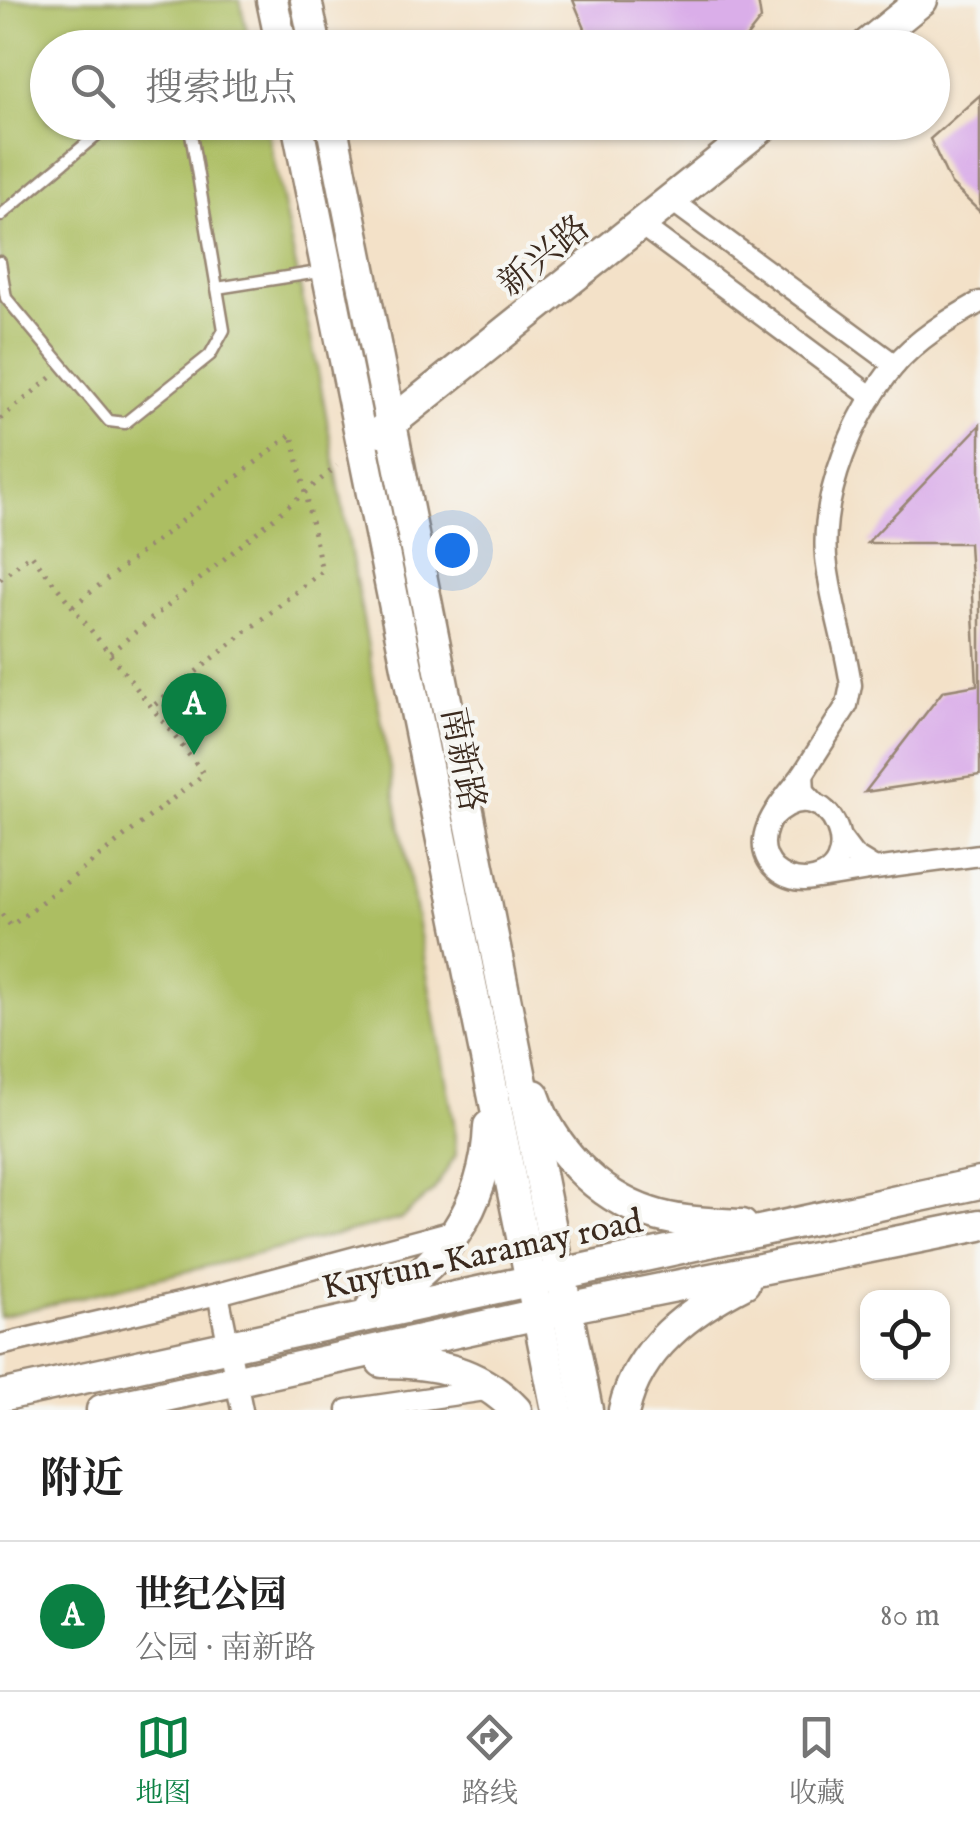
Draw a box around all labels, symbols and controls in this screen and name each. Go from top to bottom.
search box [30,30,950,140]
icon: search [65,58,120,113]
text: 搜索地点 [145,66,297,114]
street label: 新兴路 [490,206,600,307]
your location [427,525,478,576]
pin: A [162,672,226,755]
street label: 南新路 [429,704,494,815]
street label: Kuytun-Karamay road [318,1199,647,1311]
map controls [860,1290,950,1380]
button: locate [860,1290,950,1380]
text: 附近 [40,1454,124,1507]
text: 世纪公园 [135,1573,287,1621]
text: A [62,1596,83,1637]
text: 80 m [880,1596,940,1637]
text: 公园 · 南新路 [135,1629,316,1670]
tab: 地图 [135,1710,191,1812]
tab: 路线 [462,1710,518,1812]
tab: 收藏 [789,1710,845,1812]

